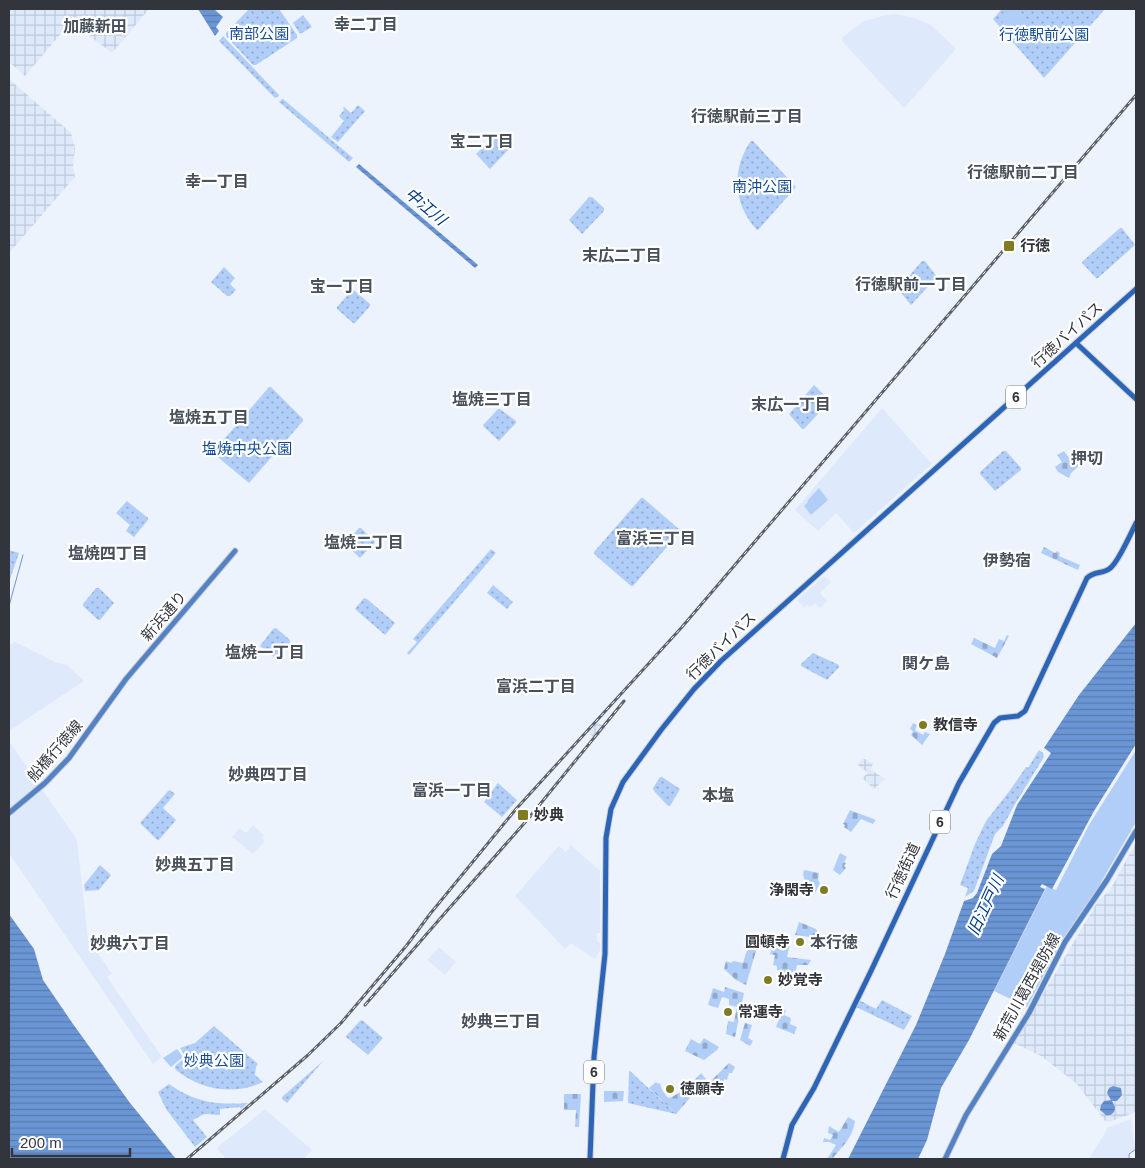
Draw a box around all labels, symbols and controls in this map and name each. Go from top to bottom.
district label: 幸二丁目 [334,16,398,33]
district label: 加藤新田 [63,18,127,35]
park label: 南部公園 [229,25,289,42]
park label: 行徳駅前公園 [999,26,1089,43]
district label: 行徳駅前三丁目 [691,108,803,125]
district label: 宝二丁目 [450,133,514,150]
district label: 行徳駅前二丁目 [967,164,1079,181]
district label: 幸一丁目 [185,173,249,190]
park label: 南沖公園 [732,178,792,195]
water label: 中江川 [402,184,451,230]
place label: 行徳 [1020,237,1050,254]
marker: 行徳 [1002,239,1016,253]
district label: 末広二丁目 [582,247,662,264]
district label: 行徳駅前一丁目 [855,276,967,293]
district label: 宝一丁目 [310,278,374,295]
street label: 行徳バイパス [1028,298,1106,371]
road number: 6 [1006,386,1026,408]
district label: 塩焼三丁目 [452,390,532,408]
district label: 末広一丁目 [751,396,831,413]
district label: 塩焼五丁目 [169,408,249,426]
park label: 塩焼中央公園 [202,440,292,457]
district label: 押切 [1071,450,1103,467]
district label: 富浜三丁目 [616,530,696,547]
district label: 塩焼二丁目 [324,533,404,551]
district label: 塩焼四丁目 [68,544,148,562]
district label: 伊勢宿 [982,552,1031,569]
street label: 新浜通り [138,587,190,644]
street label: 行徳バイパス [682,608,759,683]
district label: 塩焼一丁目 [225,643,305,661]
district label: 関ケ島 [902,655,950,672]
district label: 富浜二丁目 [496,678,576,695]
place label: 教信寺 [933,716,978,733]
street label: 船橋行徳線 [24,717,86,785]
marker: 教信寺 [917,719,929,731]
district label: 妙典四丁目 [228,766,308,783]
district label: 富浜一丁目 [412,782,492,799]
district label: 本塩 [702,786,734,804]
place label: 妙典 [534,806,564,823]
marker: 妙典 [516,808,530,822]
road number: 6 [930,810,950,834]
street label: 行徳街道 [882,840,923,902]
district label: 妙典五丁目 [155,856,235,873]
water label: 旧江戸川 [964,871,1008,938]
place label: 浄閑寺 [769,881,814,898]
marker: 浄閑寺 [818,884,830,896]
street label: 新荒川葛西堤防線 [990,930,1063,1043]
place label: 圓頓寺 [745,933,790,950]
district label: 本行徳 [810,934,858,951]
district label: 妙典六丁目 [90,935,170,952]
marker: 圓頓寺 [794,936,806,948]
place label: 妙覚寺 [778,971,823,988]
marker: 妙覚寺 [762,974,774,986]
place label: 常運寺 [738,1003,783,1020]
marker: 常運寺 [722,1006,734,1018]
district label: 妙典三丁目 [461,1013,541,1030]
park label: 妙典公園 [184,1052,244,1069]
road number: 6 [584,1060,604,1084]
place label: 徳願寺 [680,1080,725,1097]
marker: 徳願寺 [664,1083,676,1095]
scale bar [12,1126,130,1158]
text: 200 m [20,1134,62,1151]

